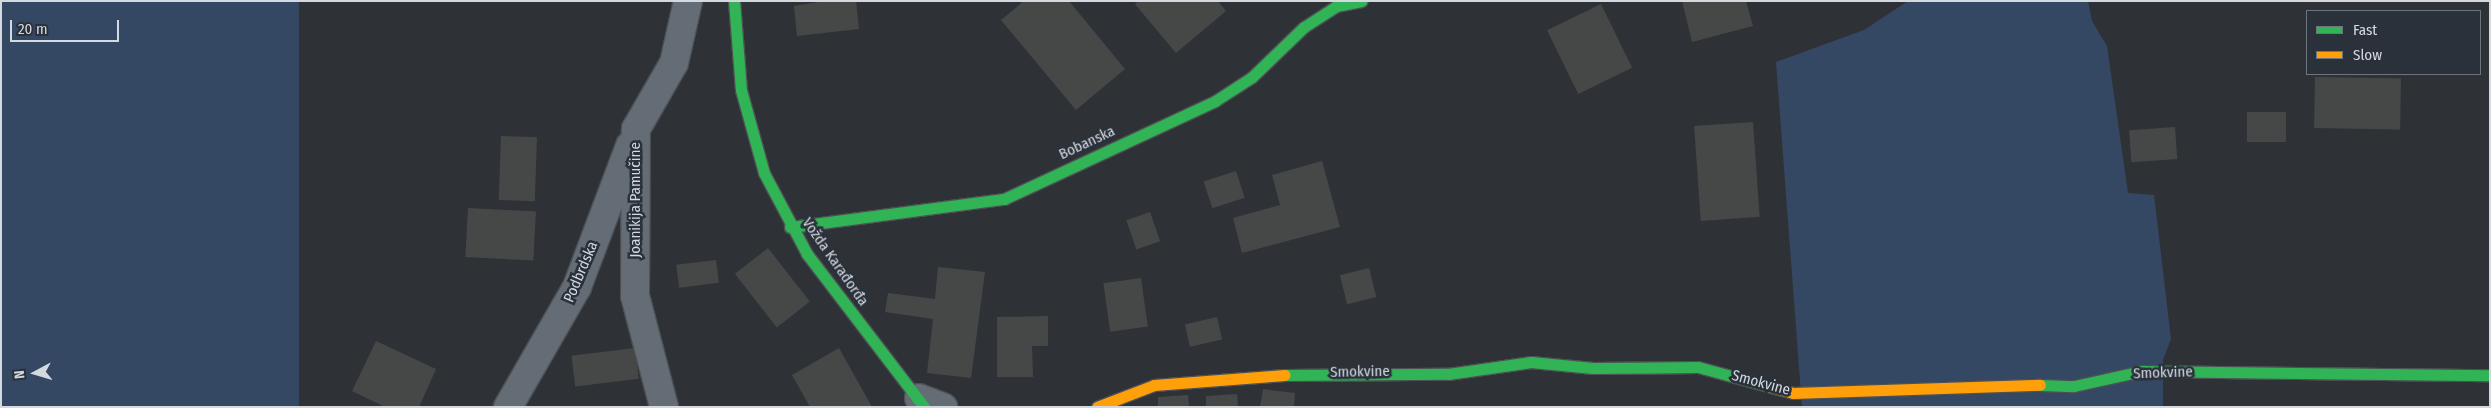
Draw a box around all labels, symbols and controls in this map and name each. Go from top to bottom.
scale bar [12,10,121,42]
legend [2306,10,2481,75]
text: 20 m [18,20,48,38]
text: Fast [2353,21,2377,39]
text: Slow [2353,46,2382,64]
street label: Bobanska [1056,122,1118,164]
street label: Joanikija Pamučine [627,142,645,258]
street label: Vožda Karađorđa [798,215,872,309]
street label: Podbrdska [560,239,602,305]
north arrow [10,348,60,398]
street label: Smokvine [1330,362,1390,382]
street label: Smokvine [2133,363,2193,383]
street label: Smokvine [1730,367,1792,399]
text: N [11,370,28,380]

